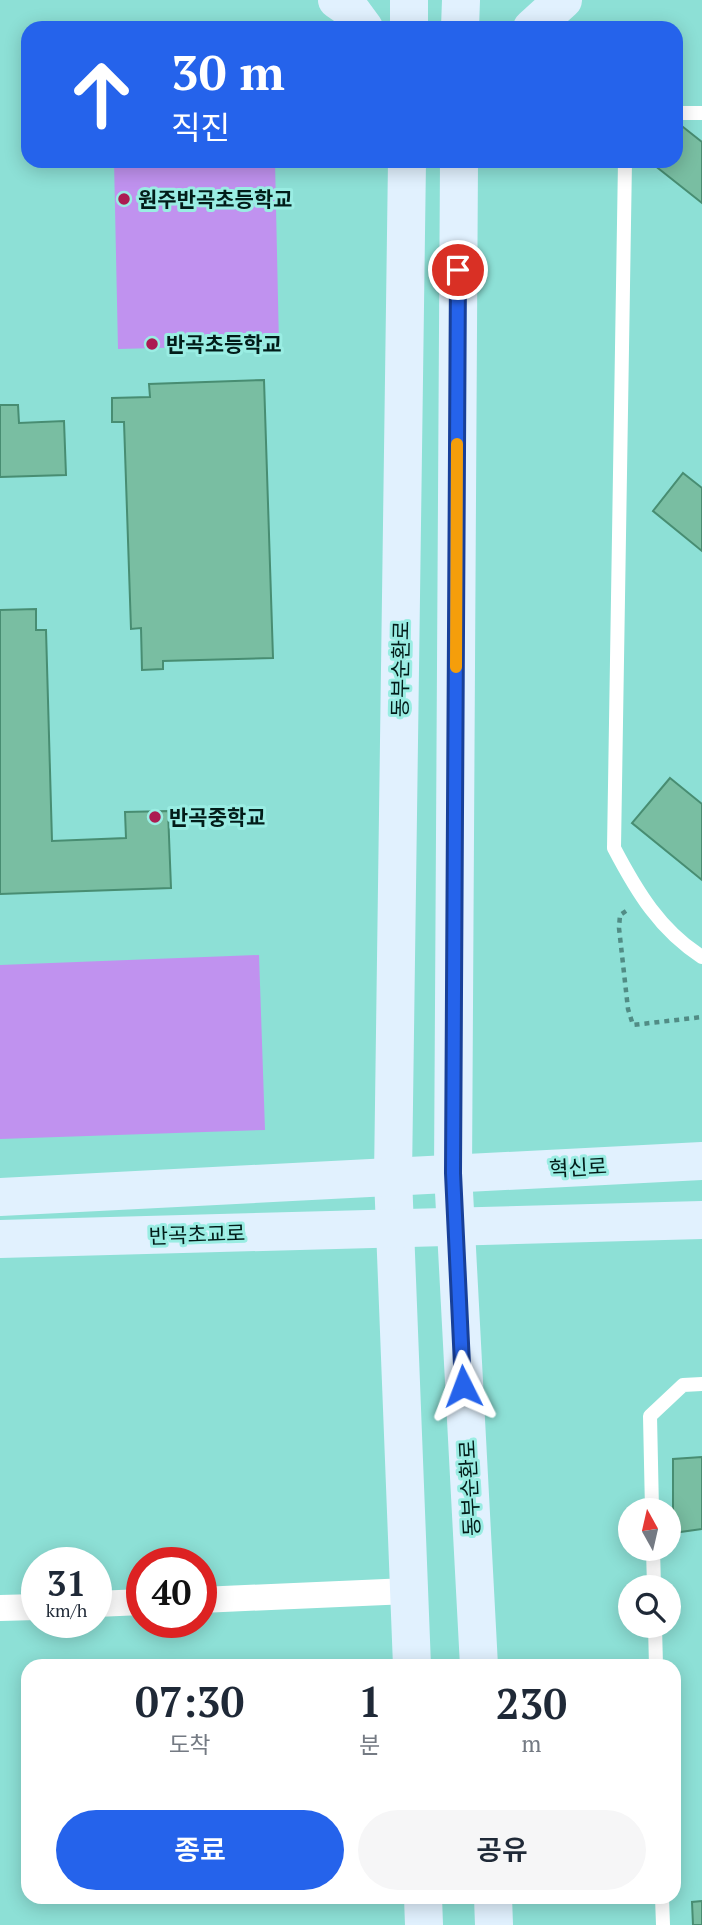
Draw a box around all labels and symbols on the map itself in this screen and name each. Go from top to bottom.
place label: 원주반곡초등학교 [138,185,293,213]
marker: 원주반곡초등학교 [116,191,132,207]
pin [428,240,488,300]
place label: 반곡초등학교 [166,330,282,358]
marker: 반곡초등학교 [144,336,160,352]
street label: 동부순환로 [385,620,415,718]
place label: 반곡중학교 [169,803,266,831]
marker: 반곡중학교 [147,809,163,825]
street label: 혁신로 [548,1152,608,1182]
street label: 반곡초교로 [148,1218,246,1250]
position arrow [426,1349,500,1423]
street label: 동부순환로 [452,1439,486,1537]
north arrow [618,1498,681,1561]
speed limit sign: 40 [126,1547,217,1638]

